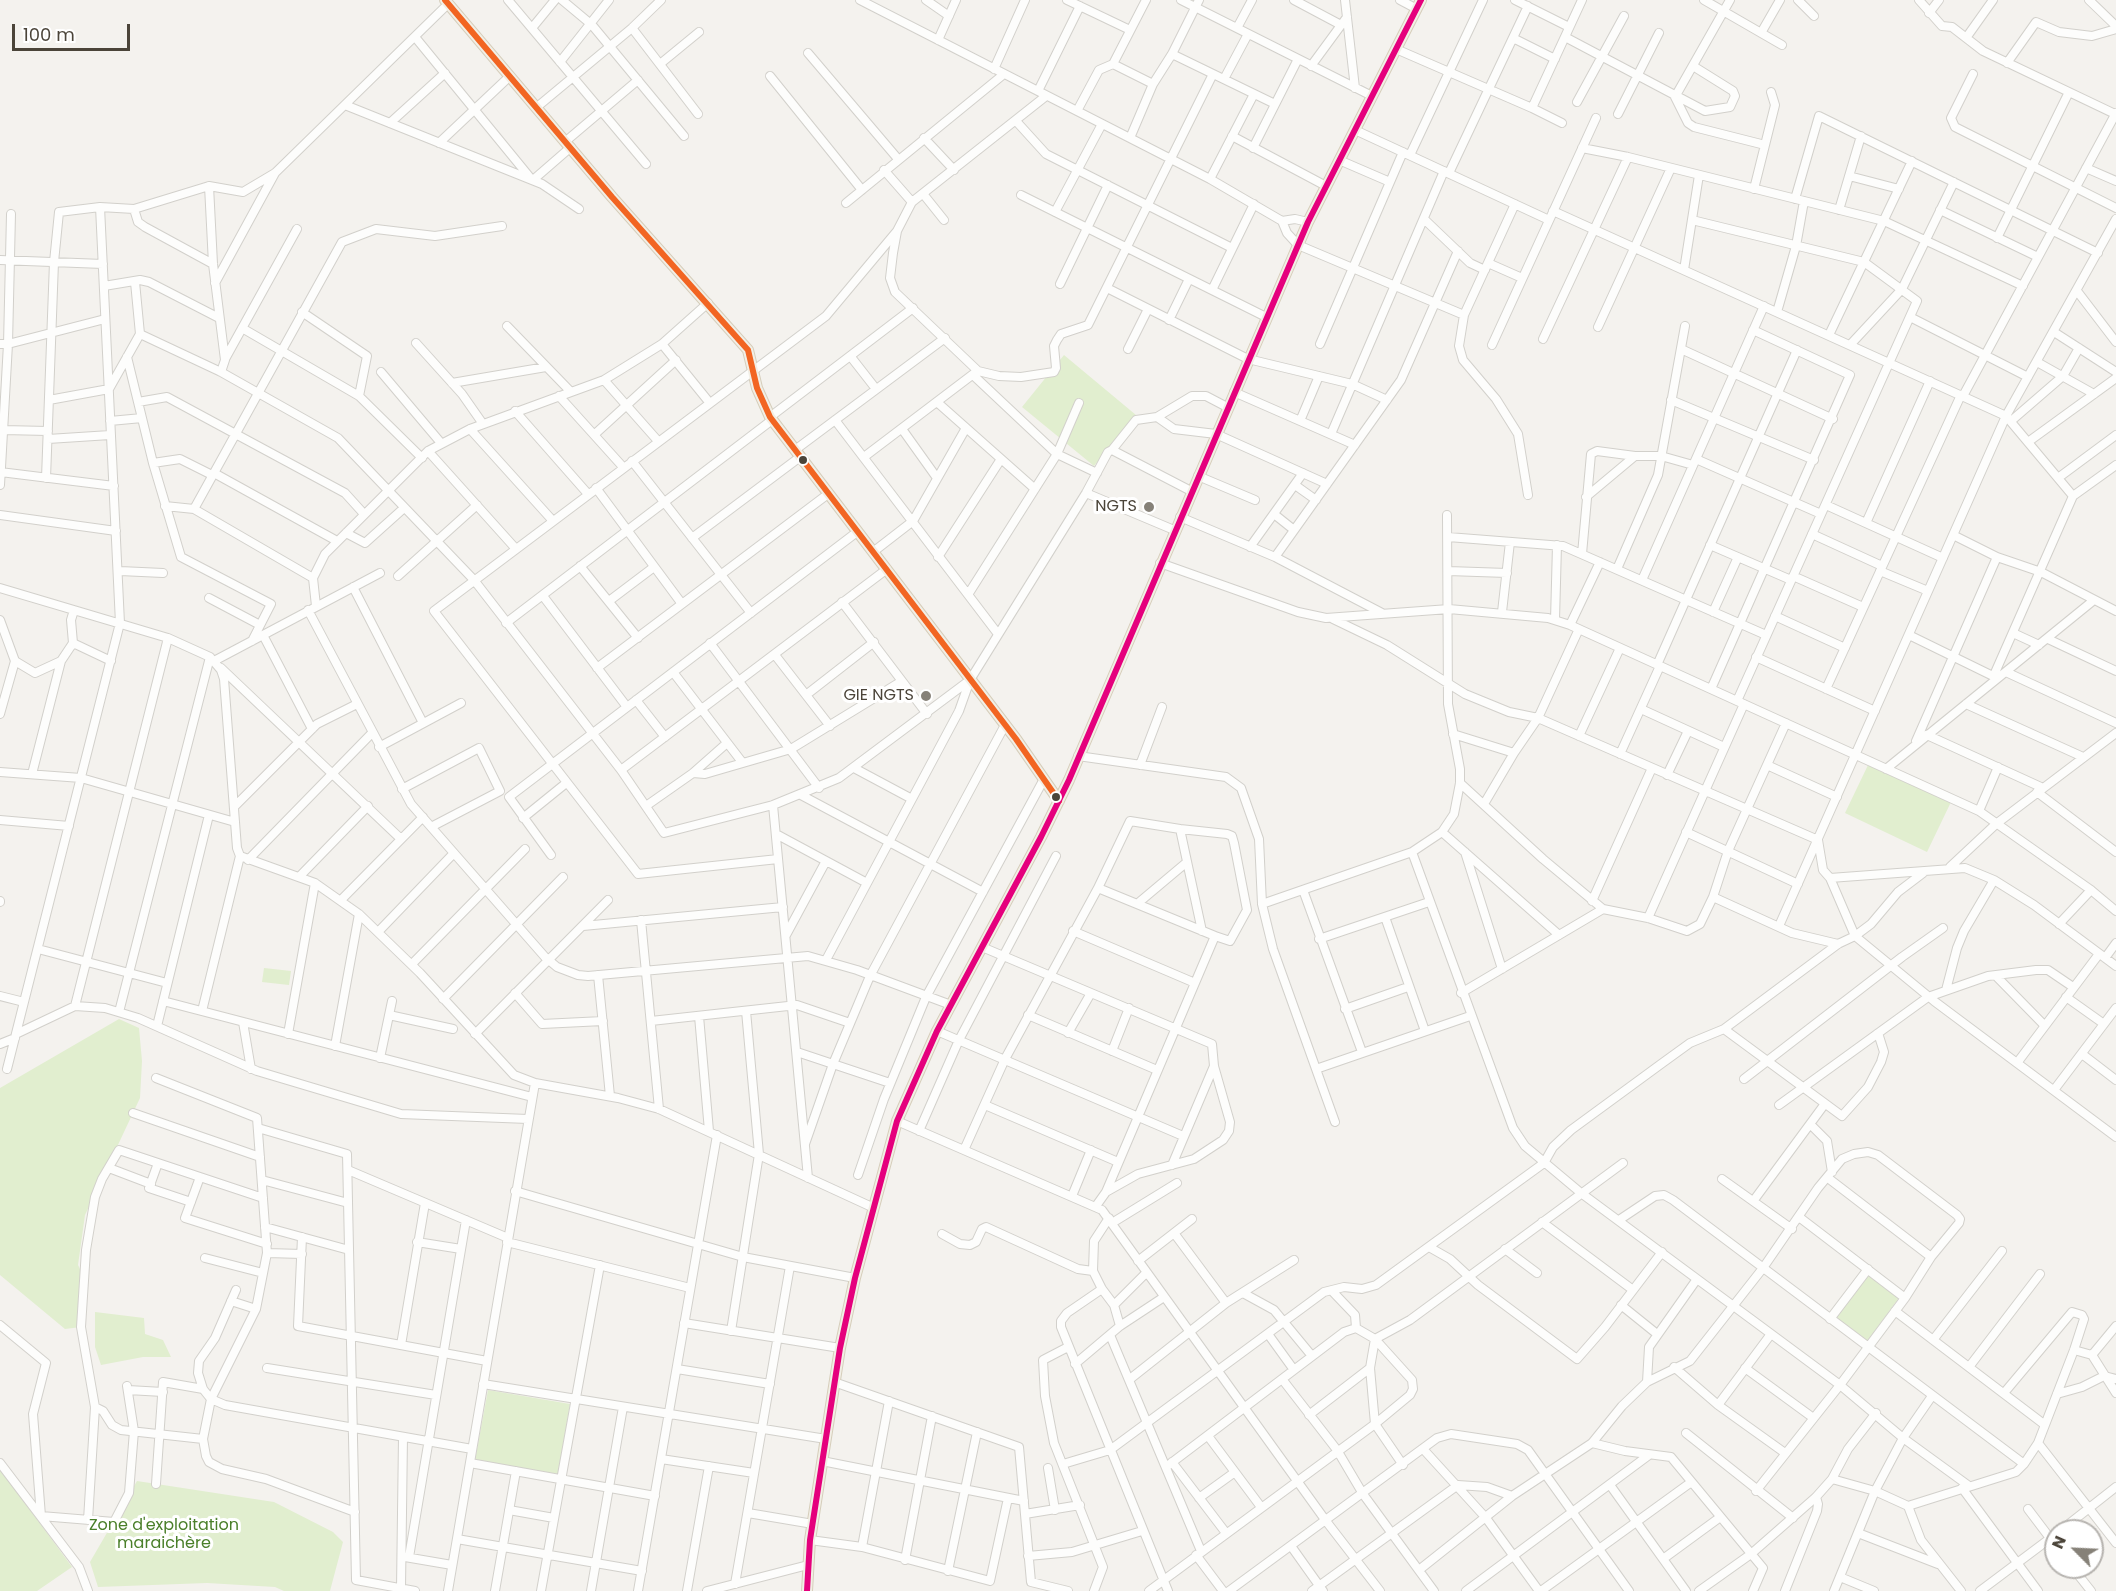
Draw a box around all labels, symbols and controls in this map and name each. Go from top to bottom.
scale bar [15,12,134,50]
text: 100 m [23,22,75,47]
unlabelled marker [797,454,809,466]
place label: NGTS [1095,497,1137,517]
marker: NGTS [1142,500,1156,514]
place label: GIE NGTS [843,686,914,706]
marker: GIE NGTS [919,689,933,703]
unlabelled marker [1050,791,1062,803]
park label: Zone d'exploitation maraichère [89,1516,239,1554]
north arrow [2044,1519,2104,1579]
text: N [2046,1532,2072,1552]

